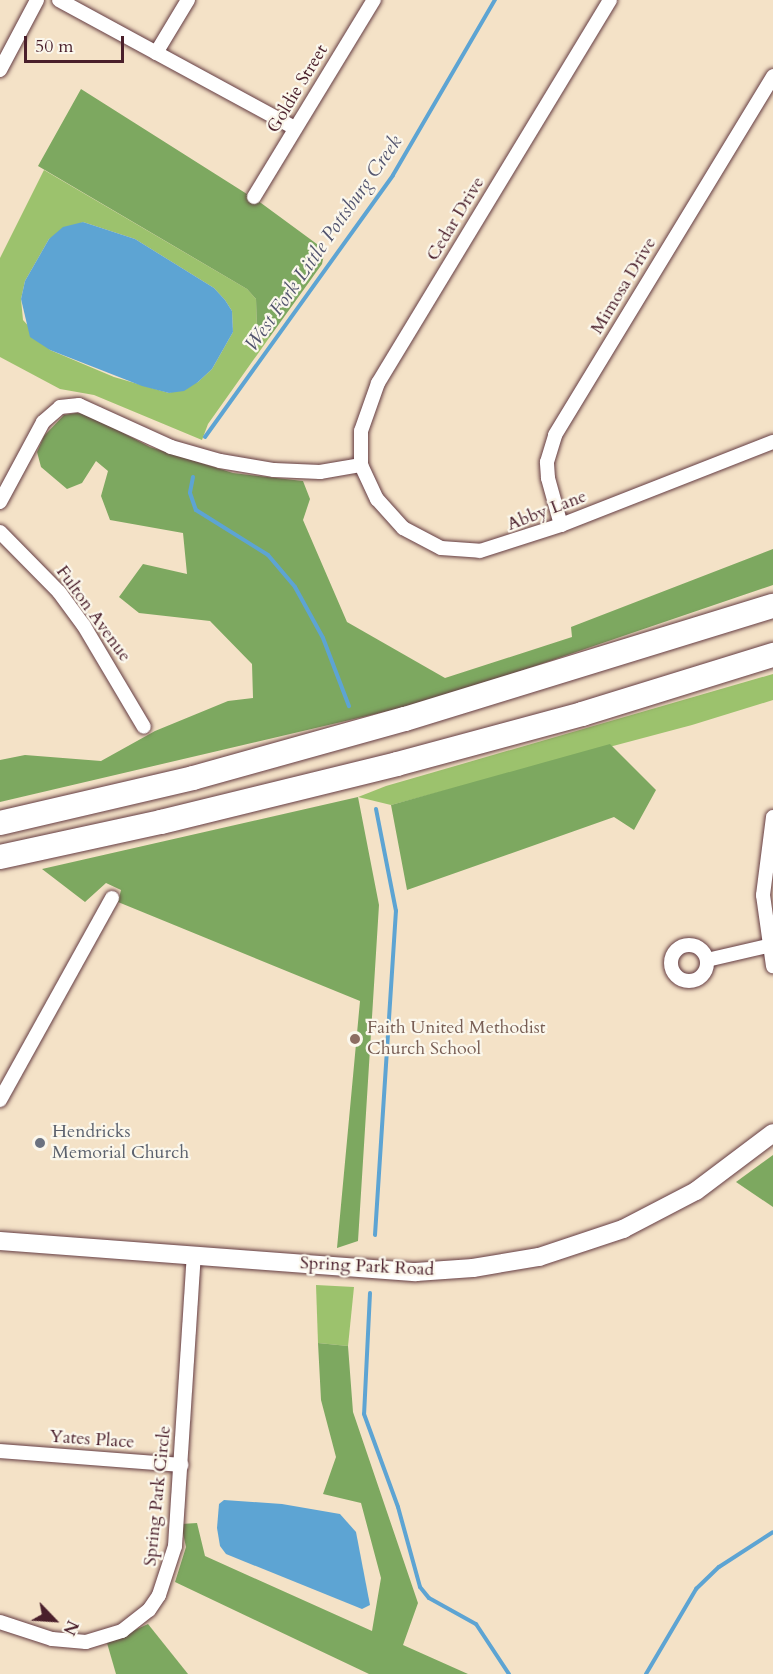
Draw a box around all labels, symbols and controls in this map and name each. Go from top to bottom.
scale bar [27,24,128,62]
text: 50 m [35,34,74,59]
street label: Goldie Street [263,41,333,137]
water label: West Fork Little Pottsburg Creek [239,130,407,356]
street label: Cedar Drive [422,173,490,265]
street label: Mimosa Drive [587,234,661,338]
street label: Abby Lane [504,486,590,536]
street label: Fulton Avenue [51,562,135,666]
place label: Faith United Methodist Church School [367,1018,546,1060]
marker: Faith United Methodist Church School [348,1032,362,1046]
place label: Hendricks Memorial Church [52,1122,189,1164]
marker: Hendricks Memorial Church [33,1136,47,1150]
street label: Spring Park Road [299,1253,435,1281]
street label: Spring Park Circle [140,1425,176,1567]
street label: Yates Place [49,1426,135,1454]
north arrow [24,1590,84,1650]
text: N [57,1617,83,1639]

